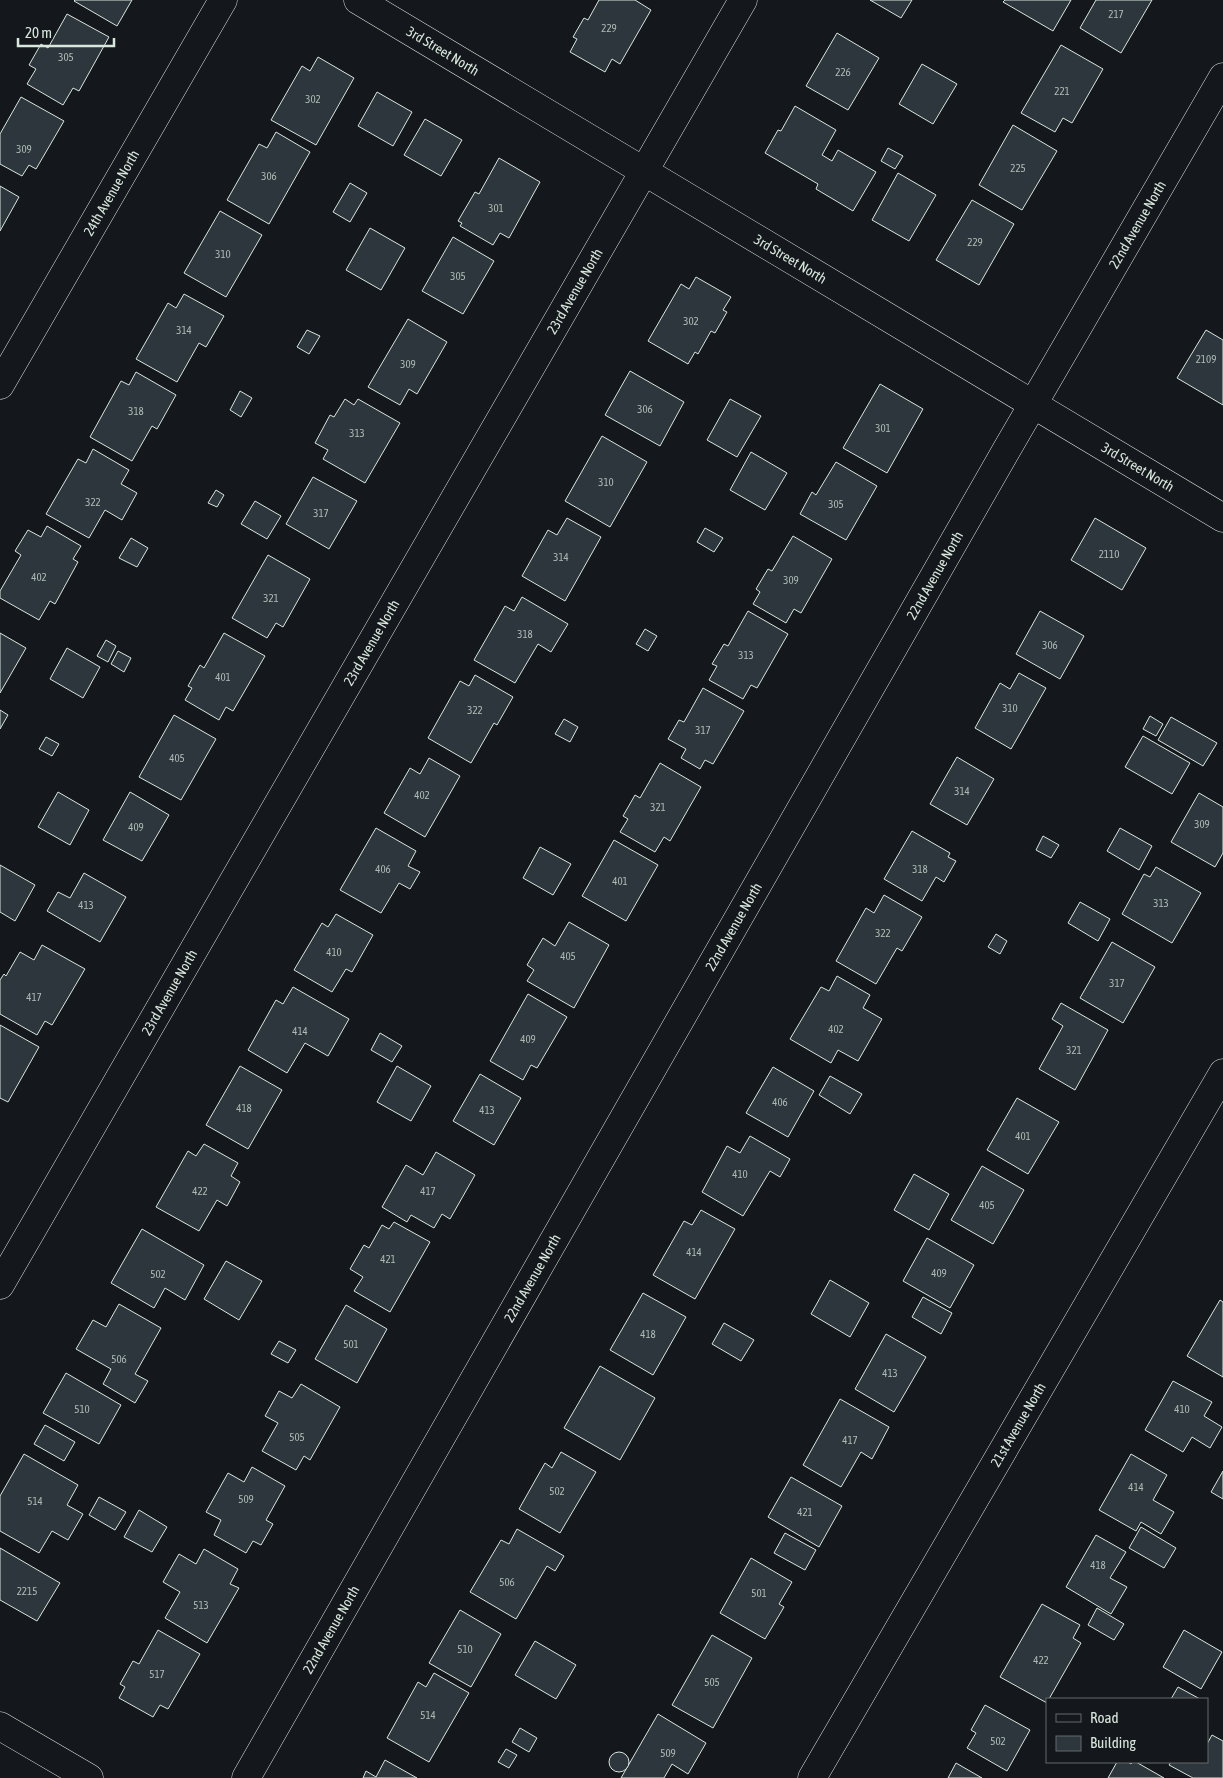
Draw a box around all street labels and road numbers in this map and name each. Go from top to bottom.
street label: 3rd Street North [404,23,482,79]
street label: 24th Avenue North [80,147,142,239]
street label: 22nd Avenue North [1106,178,1169,271]
street label: 3rd Street North [751,231,830,287]
street label: 23rd Avenue North [544,245,606,337]
street label: 3rd Street North [1099,439,1177,495]
street label: 22nd Avenue North [903,528,966,622]
street label: 23rd Avenue North [340,597,402,688]
street label: 22nd Avenue North [702,880,765,974]
street label: 23rd Avenue North [138,947,200,1038]
street label: 22nd Avenue North [501,1231,564,1325]
street label: 21st Avenue North [987,1380,1049,1470]
street label: 22nd Avenue North [299,1583,363,1677]

